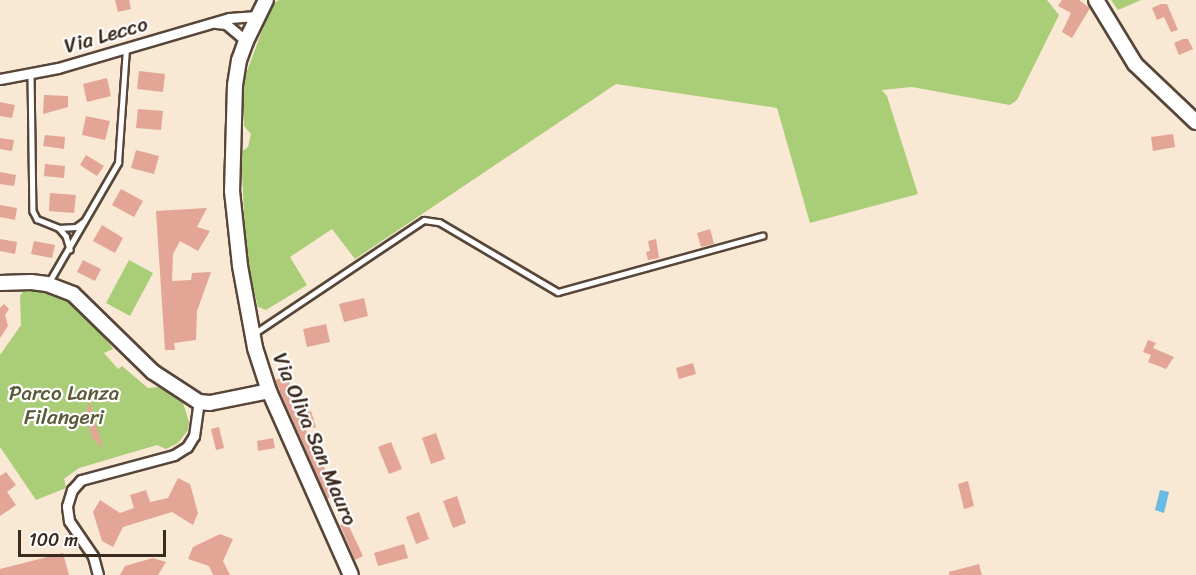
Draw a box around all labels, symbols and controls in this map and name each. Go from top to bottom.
street label: Via Lecco [61,11,151,59]
street label: Via Oliva San Mauro [267,349,363,529]
park label: Parco Lanza Filangeri [9,380,119,430]
scale bar [21,518,170,556]
text: 100 m [29,524,78,556]

